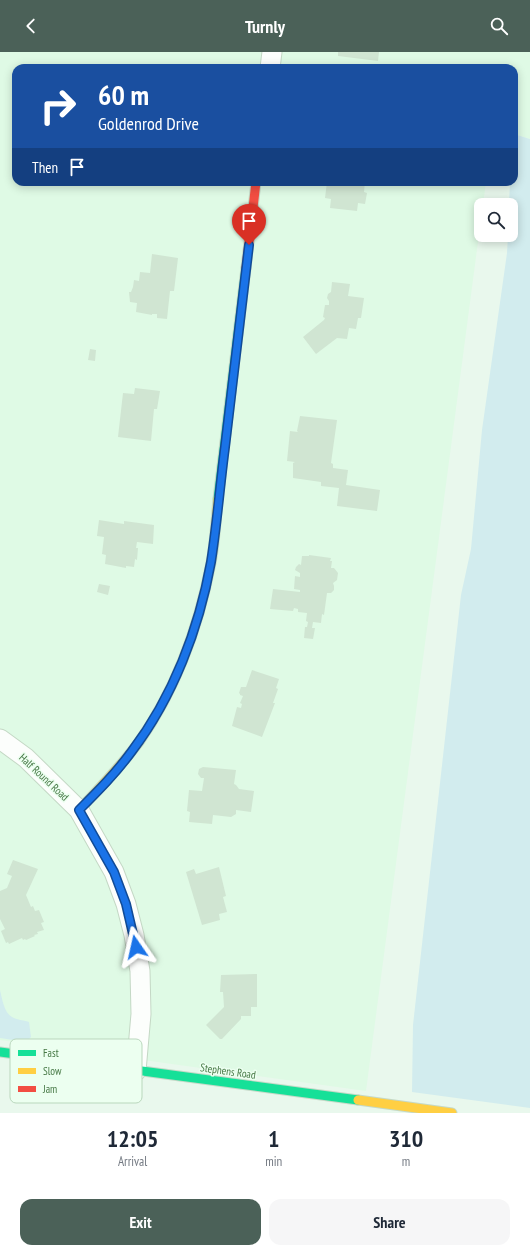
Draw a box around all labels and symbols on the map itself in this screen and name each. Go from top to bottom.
pin [232,204,266,245]
street label: Half Round Road [16,750,72,804]
position arrow [115,926,157,968]
legend [10,1039,142,1103]
text: Fast [43,1046,59,1060]
street label: Stephens Road [199,1060,257,1082]
text: Slow [43,1064,62,1078]
text: Jam [42,1082,57,1096]

